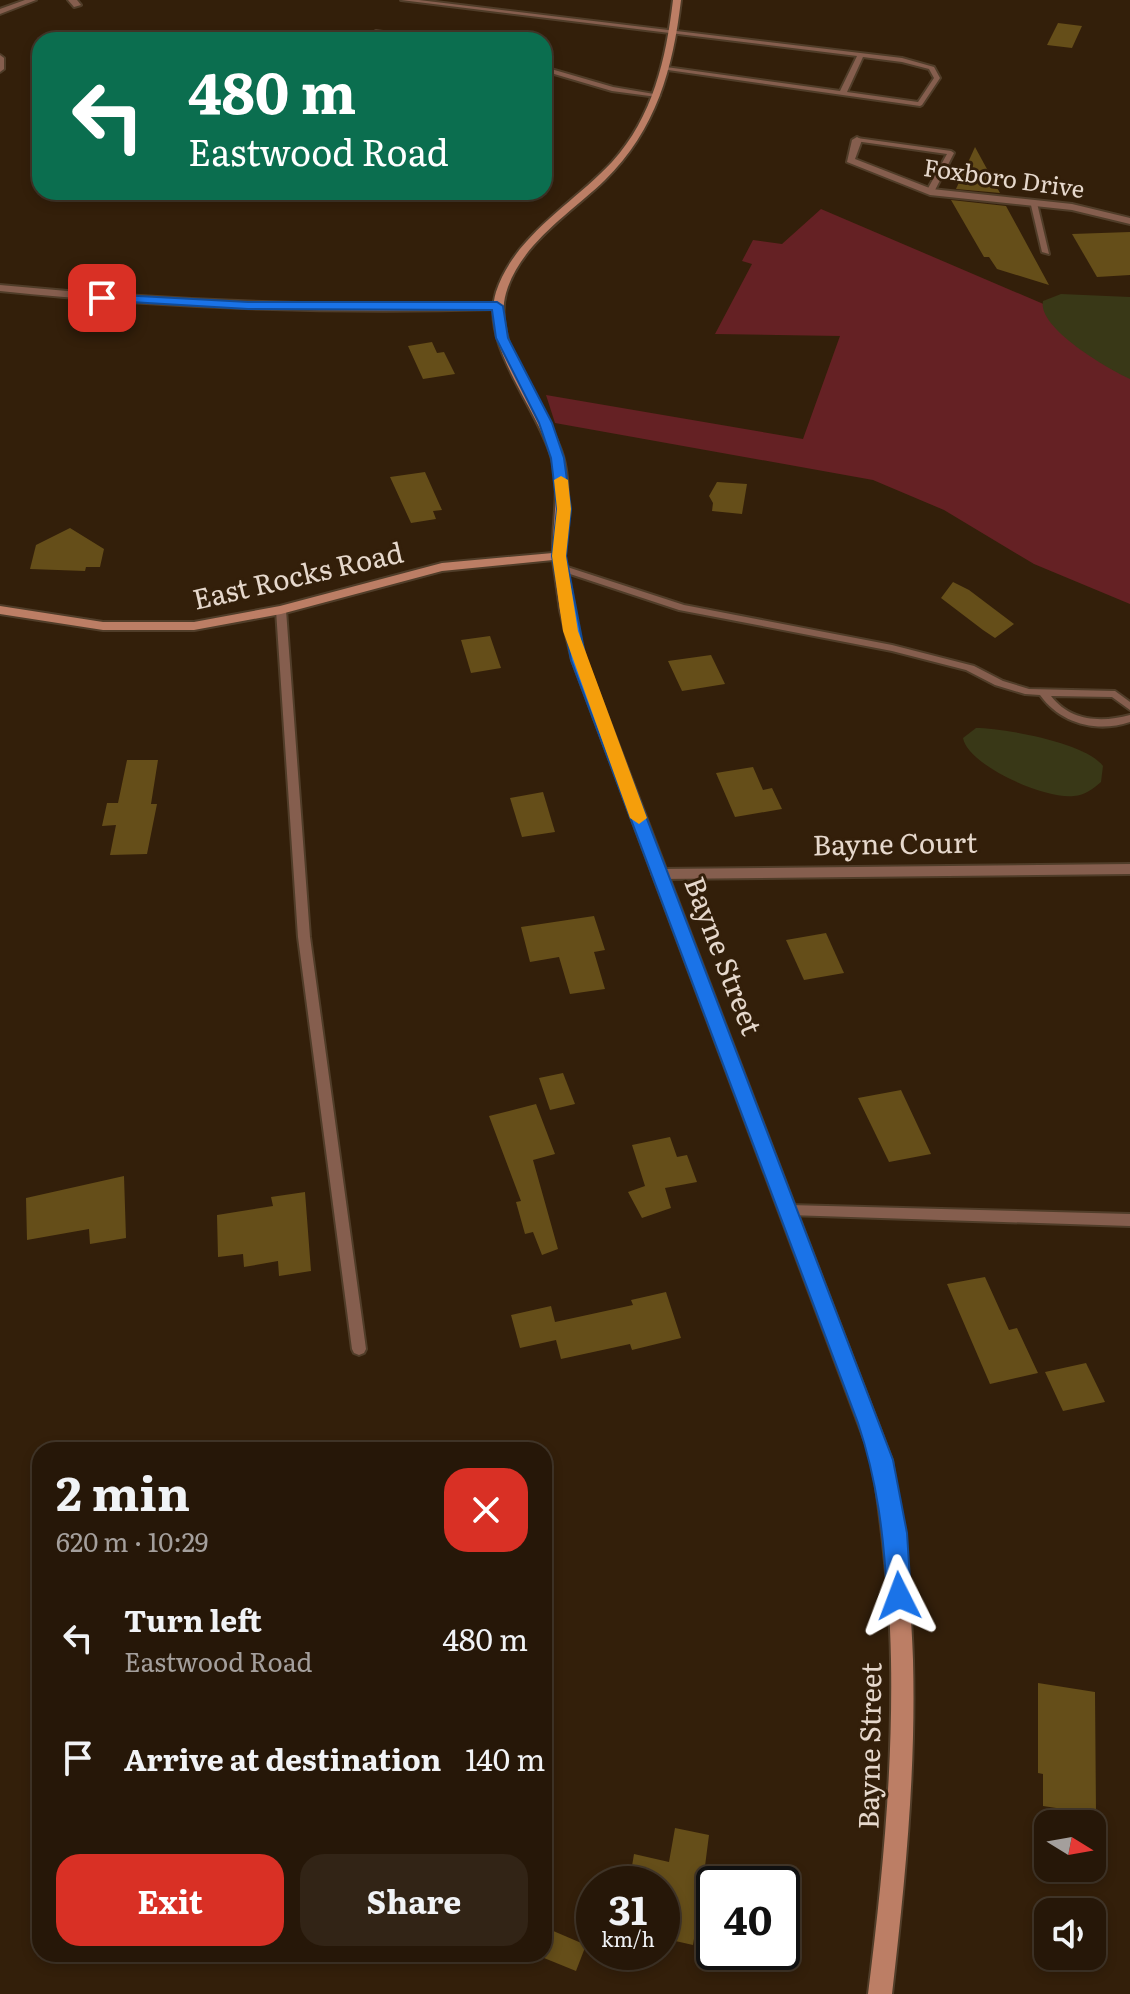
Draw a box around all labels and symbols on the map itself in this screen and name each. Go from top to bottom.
street label: Foxboro Drive [922,148,1087,205]
pin [68,264,136,332]
street label: East Rocks Road [188,529,407,619]
street label: Bayne Court [812,820,978,864]
street label: Bayne Street [675,870,775,1041]
position arrow [857,1554,941,1638]
street label: Bayne Street [846,1662,890,1830]
north arrow [1034,1810,1106,1882]
speed limit sign: 40 [696,1866,800,1970]

